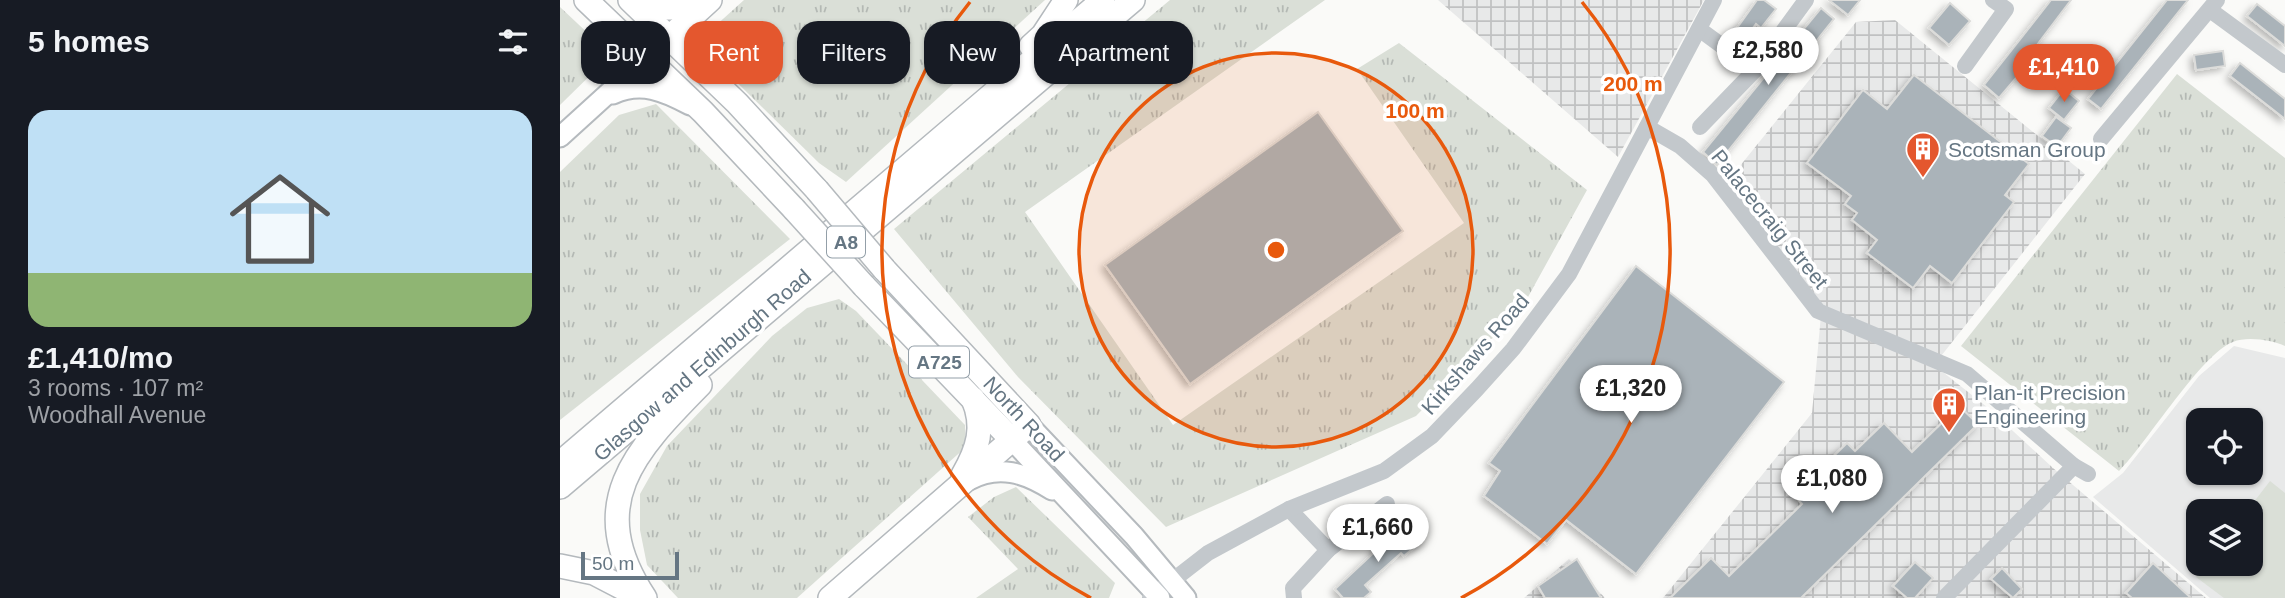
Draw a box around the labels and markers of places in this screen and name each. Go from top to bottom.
pin: £2,580 [1711,28,1825,87]
pin: £1,410 [2007,44,2121,104]
building icon: Scotsman Group [1904,130,1942,179]
place label: Scotsman Group [1948,138,2106,161]
centre of rings [1264,238,1288,262]
pin: £1,320 [1574,366,1688,425]
place label: Plan-it Precision Engineering [1974,381,2126,428]
building icon: Plan-it Precision Engineering [1930,385,1968,434]
pin: £1,080 [1775,456,1889,515]
pin: £1,660 [1321,504,1435,564]

